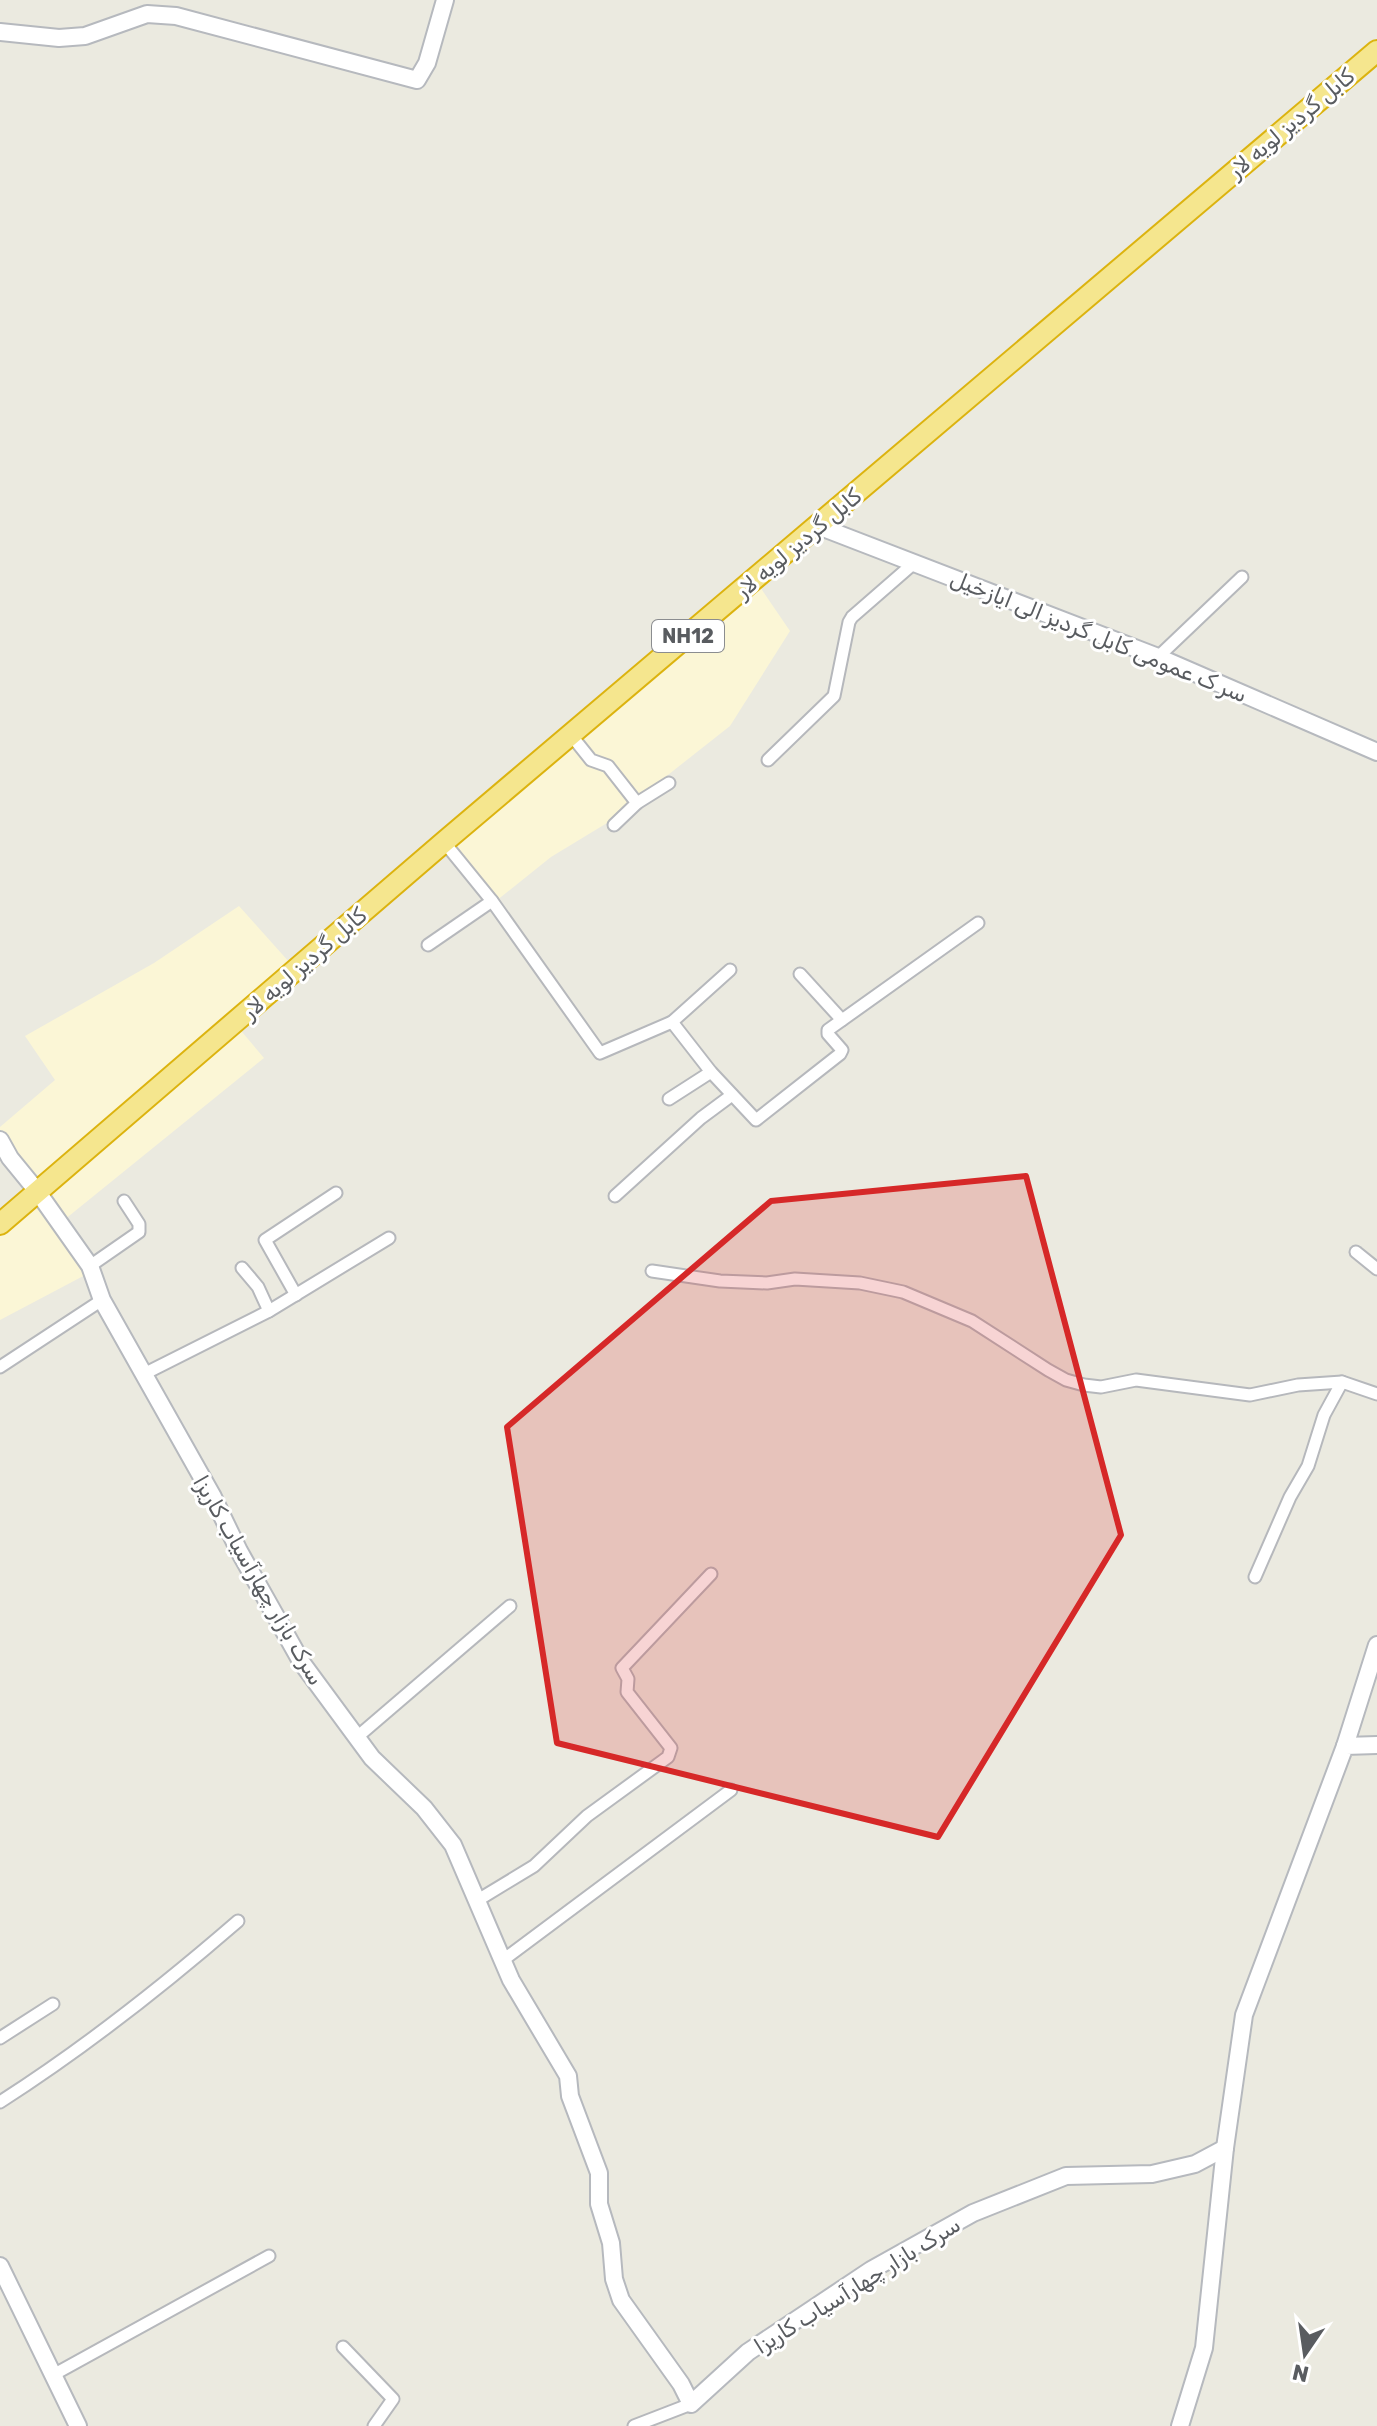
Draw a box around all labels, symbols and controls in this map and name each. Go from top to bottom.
street label: کابل گردیز لویه لار [1221,63,1360,185]
street label: کابل گردیز لویه لار [728,483,867,605]
street label: سر ک عمومی کابل گردیز الی ایازخیل [947,564,1251,708]
road number: NH12 [652,620,724,652]
street label: کابل گردیز لویه لار [235,902,372,1026]
street label: سرک بازار چهارآسیاب کاریزا [187,1470,330,1690]
street label: سرک بازار چهارآسیاب کاریزا [749,2211,965,2360]
north arrow [1265,2314,1345,2394]
text: N [1290,2358,1311,2388]

